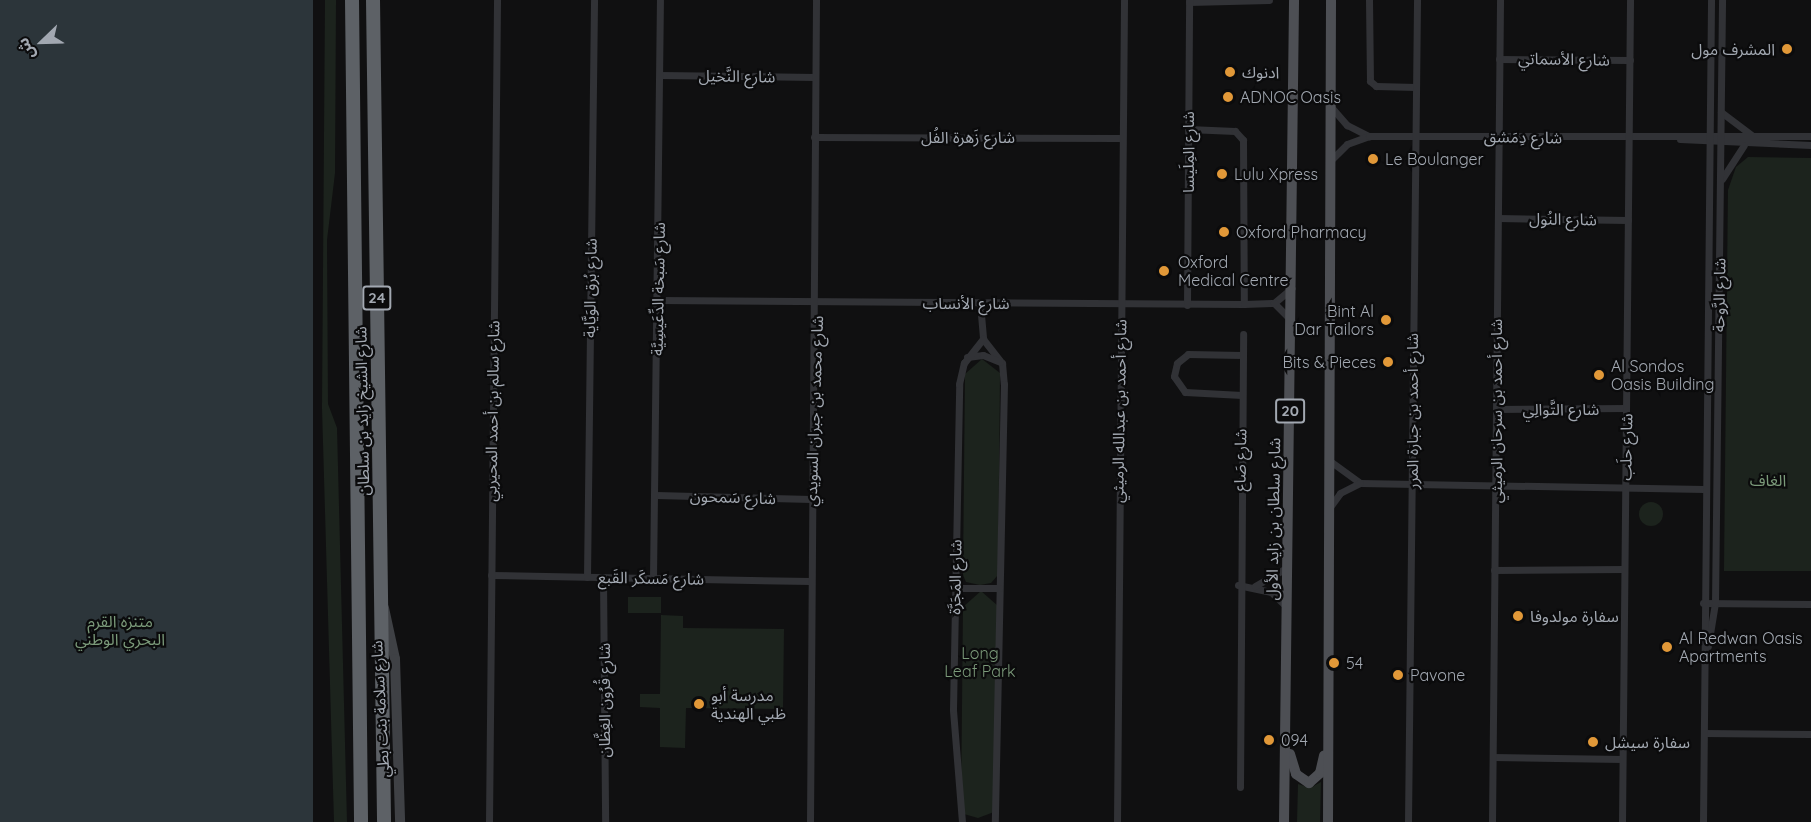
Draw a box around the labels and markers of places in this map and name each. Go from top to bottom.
place label: المشرف مول [1691,39,1775,59]
marker: المشرف مول [1780,42,1794,56]
place label: ادنوك [1242,62,1279,82]
marker: ادنوك [1223,65,1237,79]
place label: ADNOC Oasis [1240,87,1341,107]
marker: ADNOC Oasis [1221,90,1235,104]
place label: Le Boulanger [1385,149,1484,169]
marker: Le Boulanger [1366,152,1380,166]
place label: Lulu Xpress [1234,164,1318,184]
marker: Lulu Xpress [1215,167,1229,181]
place label: Oxford Pharmacy [1236,222,1367,242]
marker: Oxford Pharmacy [1217,225,1231,239]
place label: Oxford Medical Centre [1178,252,1288,290]
marker: Oxford Medical Centre [1155,262,1173,280]
place label: Bint Al Dar Tailors [1294,301,1374,339]
marker: Bint Al Dar Tailors [1379,313,1393,327]
place label: Bits & Pieces [1282,352,1376,372]
marker: Bits & Pieces [1381,355,1395,369]
place label: Al Sondos Oasis Building [1611,356,1715,394]
marker: Al Sondos Oasis Building [1592,368,1606,382]
place label: سفارة مولدوفا [1530,606,1619,626]
marker: سفارة مولدوفا [1511,609,1525,623]
place label: Al Redwan Oasis Apartments [1679,628,1803,666]
marker: Al Redwan Oasis Apartments [1660,640,1674,654]
place label: 54 [1346,653,1363,673]
marker: 54 [1327,656,1341,670]
place label: Pavone [1410,665,1465,685]
marker: Pavone [1391,668,1405,682]
place label: مدرسة أبو ظبي الهندية [711,685,786,723]
marker: مدرسة أبو ظبي الهندية [692,697,706,711]
place label: 094 [1281,730,1308,750]
place label: سفارة سيشل [1605,732,1690,752]
marker: 094 [1262,733,1276,747]
marker: سفارة سيشل [1586,735,1600,749]

